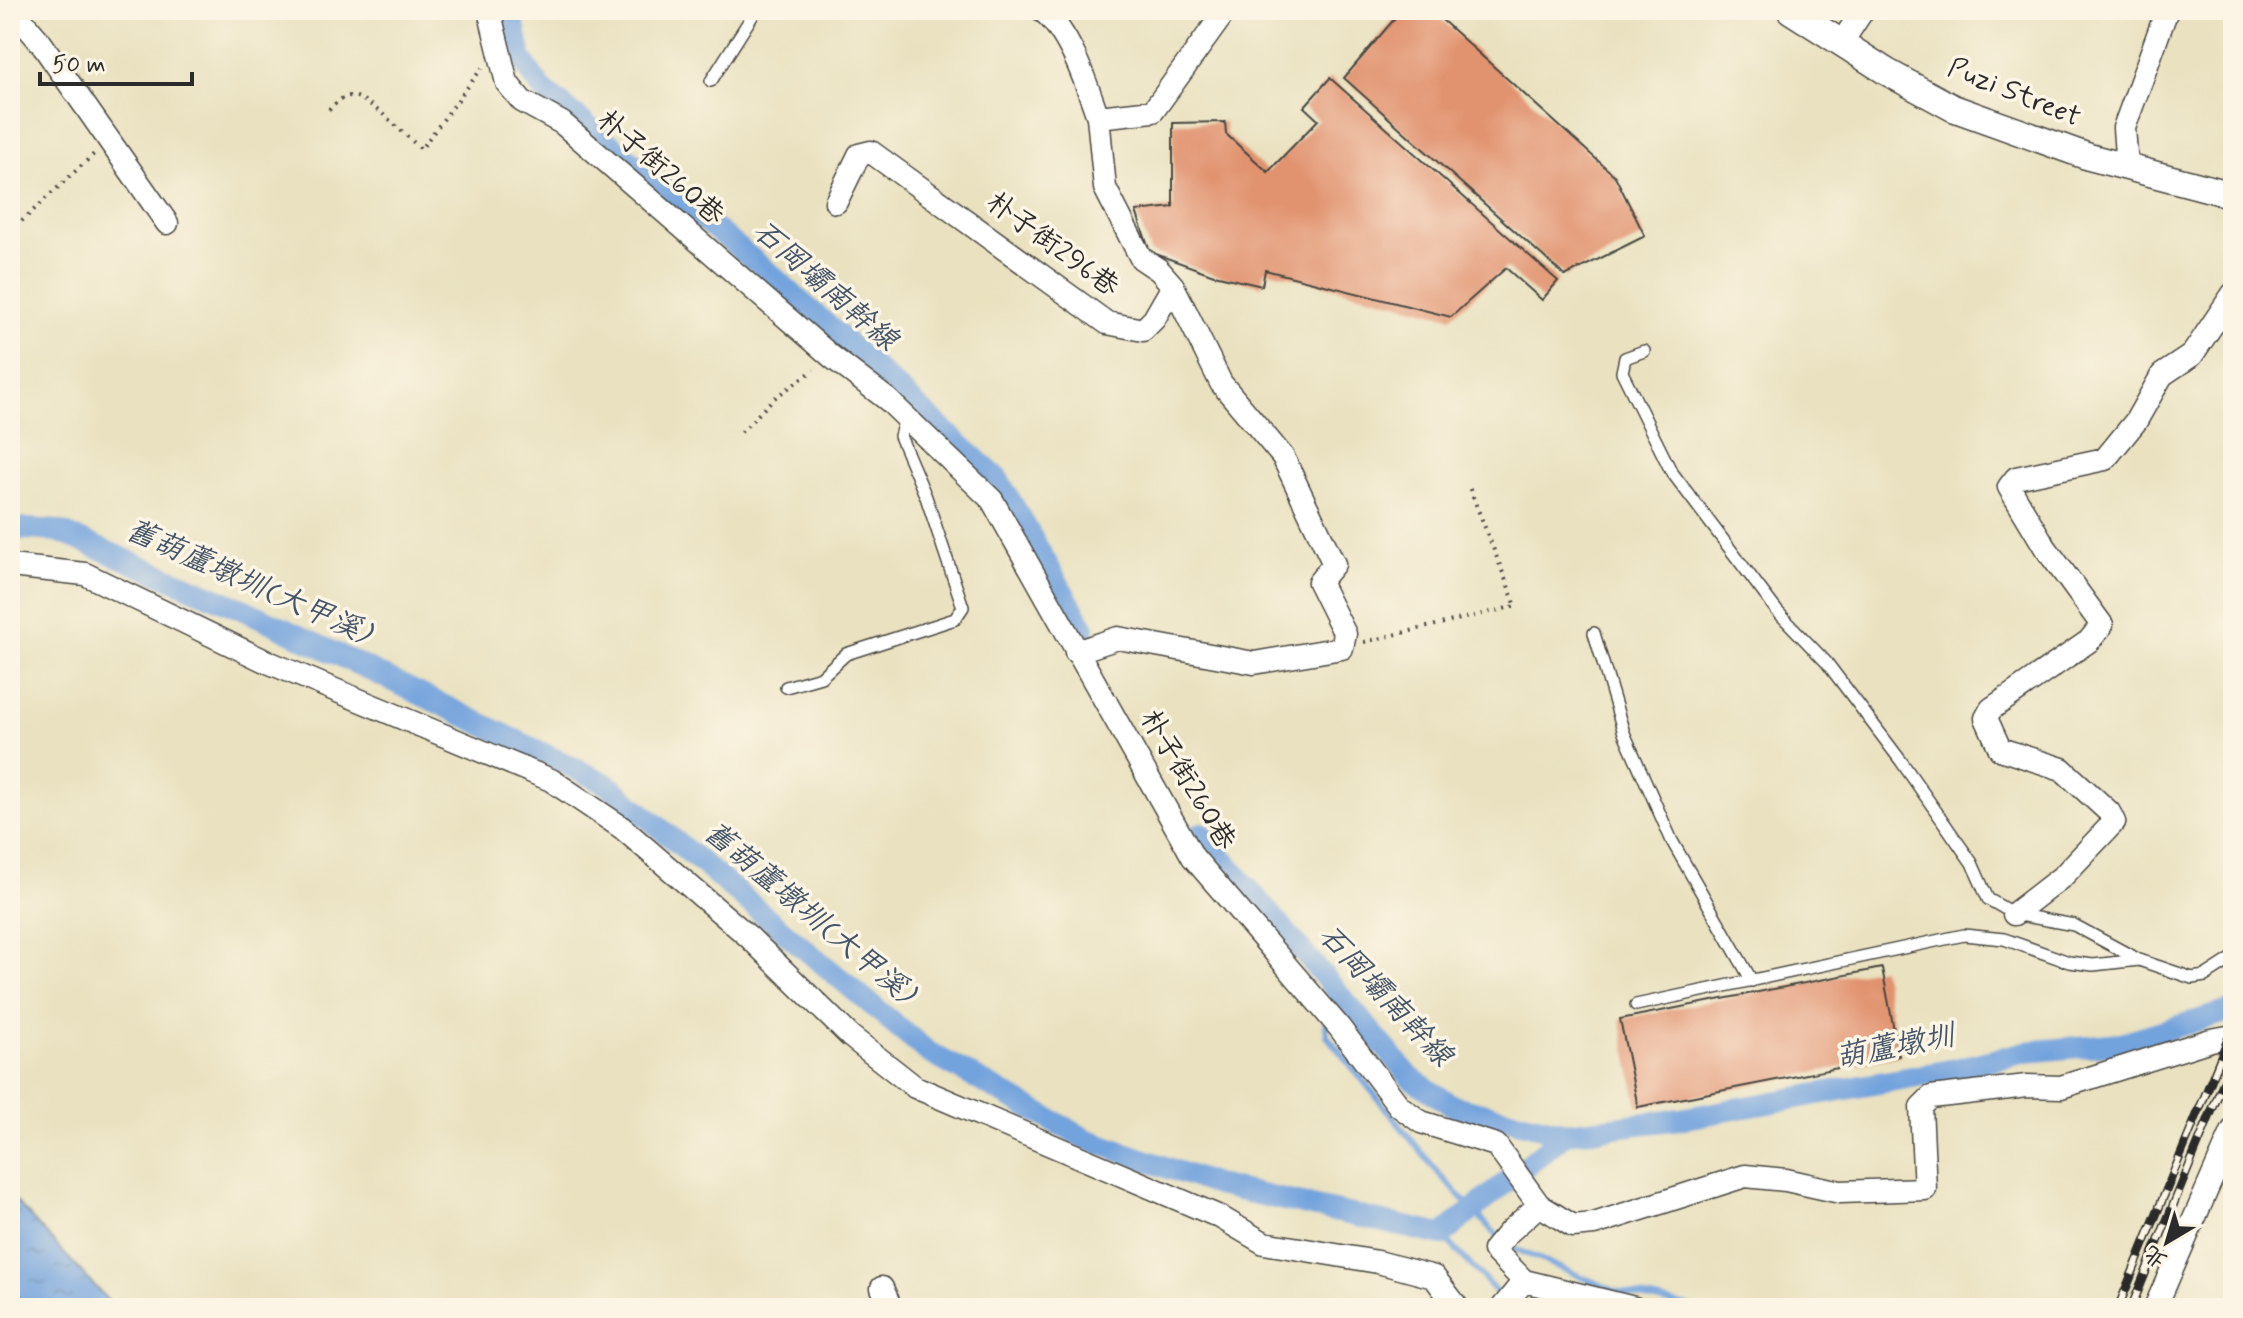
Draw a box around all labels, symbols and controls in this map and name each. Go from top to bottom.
scale bar [40,36,192,86]
text: 50 m [52,50,106,81]
street label: Puzi Street [1942,50,2086,136]
street label: 朴子街260巷 [588,102,733,234]
street label: 朴子街296巷 [978,184,1127,306]
water label: 石岡壩南幹線 [744,212,907,361]
water label: 舊葫蘆墩圳(大甲溪) [120,511,379,655]
street label: 朴子街260巷 [1130,703,1244,858]
water label: 舊葫蘆墩圳(大甲溪) [696,813,925,1015]
water label: 石岡壩南幹線 [1309,917,1462,1077]
water label: 葫蘆墩圳 [1832,1016,1961,1078]
north arrow [2127,1202,2207,1282]
text: 北 [2139,1238,2173,1274]

